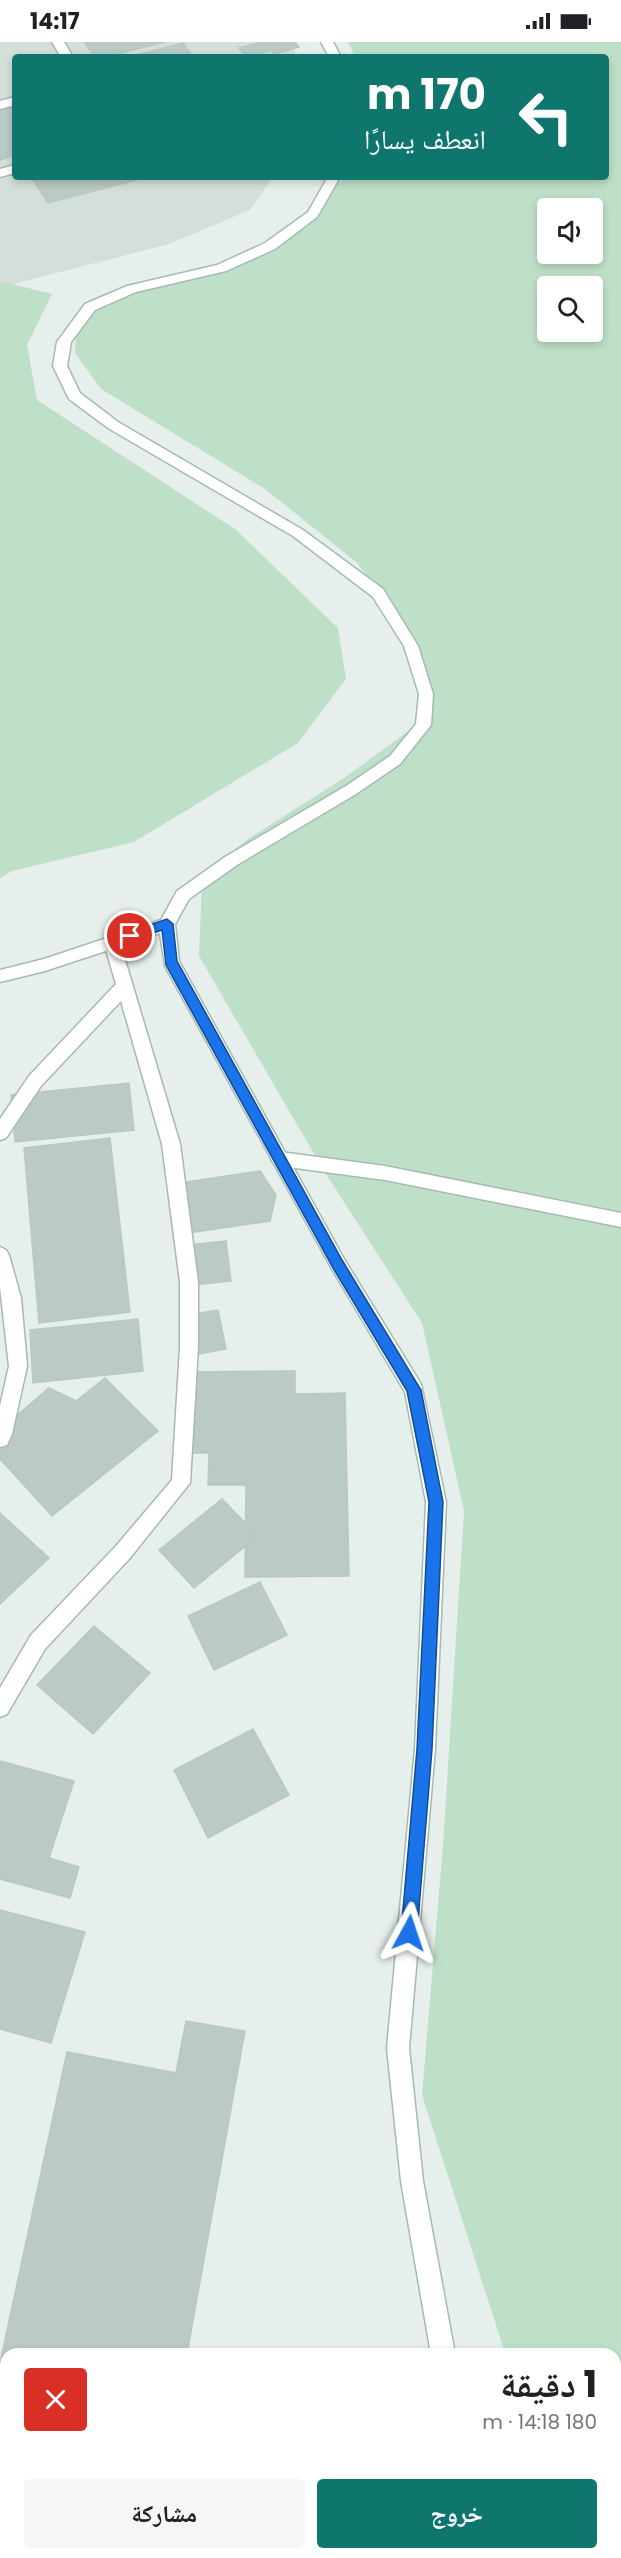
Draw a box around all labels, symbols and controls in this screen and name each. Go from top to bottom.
text: 14:17 [30,6,79,37]
text: 170 m [367,65,486,124]
icon: left [507,78,585,156]
text: انعطف يسارًا [364,121,486,158]
map controls [537,198,603,342]
button: sound [537,198,603,264]
button: search [537,276,603,342]
pin [104,910,155,961]
icon: arrive [113,919,146,952]
position arrow [377,1901,441,1965]
text: 1 دقيقة [500,2359,597,2410]
button: close [24,2368,87,2431]
text: 180 m · 14:18 [482,2408,597,2436]
button: مشاركة [24,2479,305,2548]
button: خروج [317,2479,597,2548]

